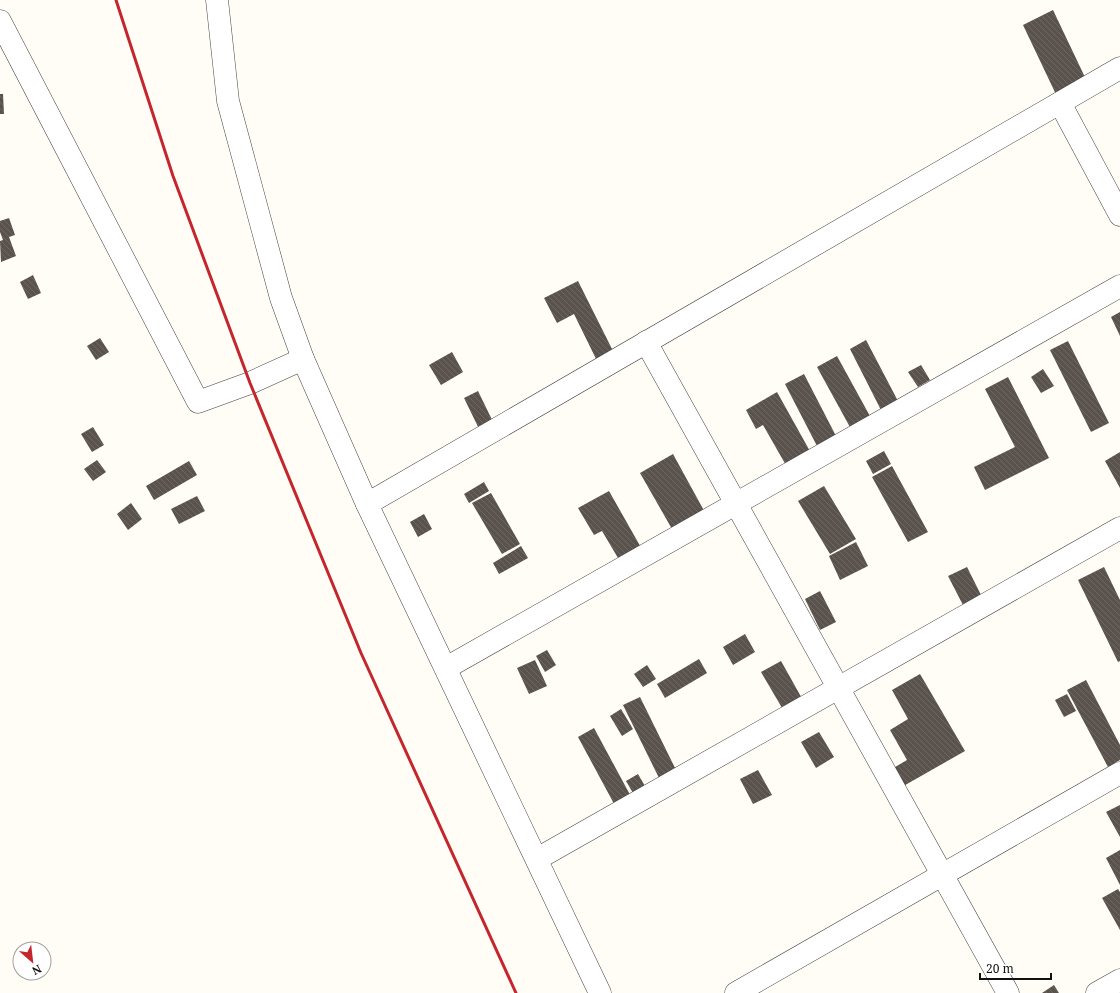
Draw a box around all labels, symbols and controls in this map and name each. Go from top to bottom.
north arrow [12,941,52,981]
scale bar [980,955,1051,981]
text: 20 m [986,960,1014,977]
text: N [29,962,44,979]

